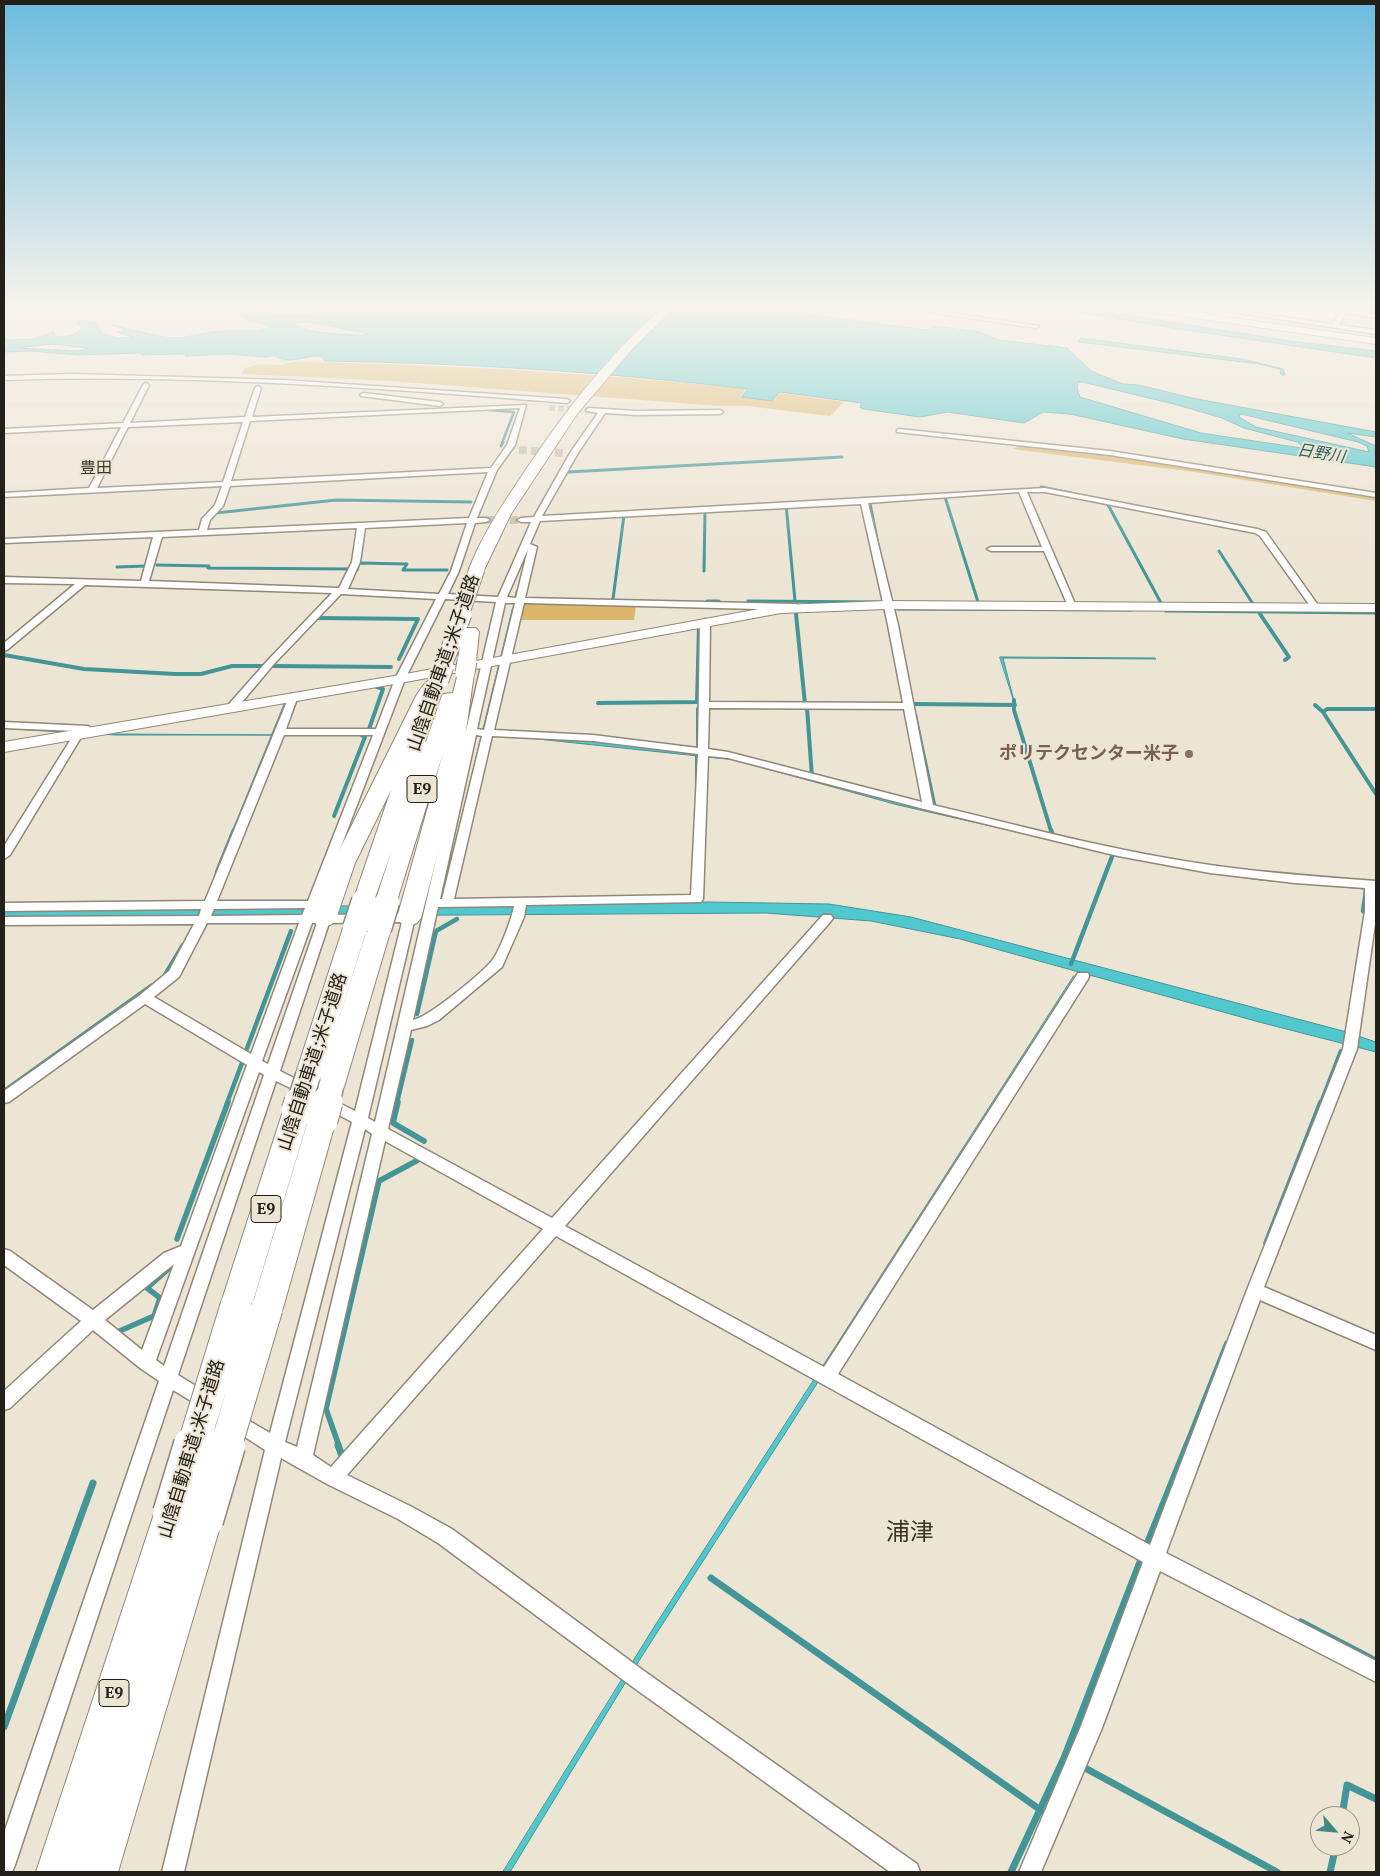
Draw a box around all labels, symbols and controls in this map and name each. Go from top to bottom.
water label: 日野川 [1296,441,1346,467]
district label: 豊田 [80,458,112,478]
street label: 山陰自動車道;米子道路 [404,572,484,754]
place label: ポリテクセンター米子 [999,743,1179,765]
marker: ポリテクセンター米子 [1183,748,1195,760]
road number: E9 [407,776,437,802]
street label: 山陰自動車道;米子道路 [274,970,352,1154]
road number: E9 [251,1196,281,1222]
street label: 山陰自動車道;米子道路 [154,1357,230,1541]
district label: 浦津 [886,1519,934,1547]
road number: E9 [99,1680,129,1706]
north arrow [1310,1806,1360,1856]
text: N [1337,1829,1359,1847]

